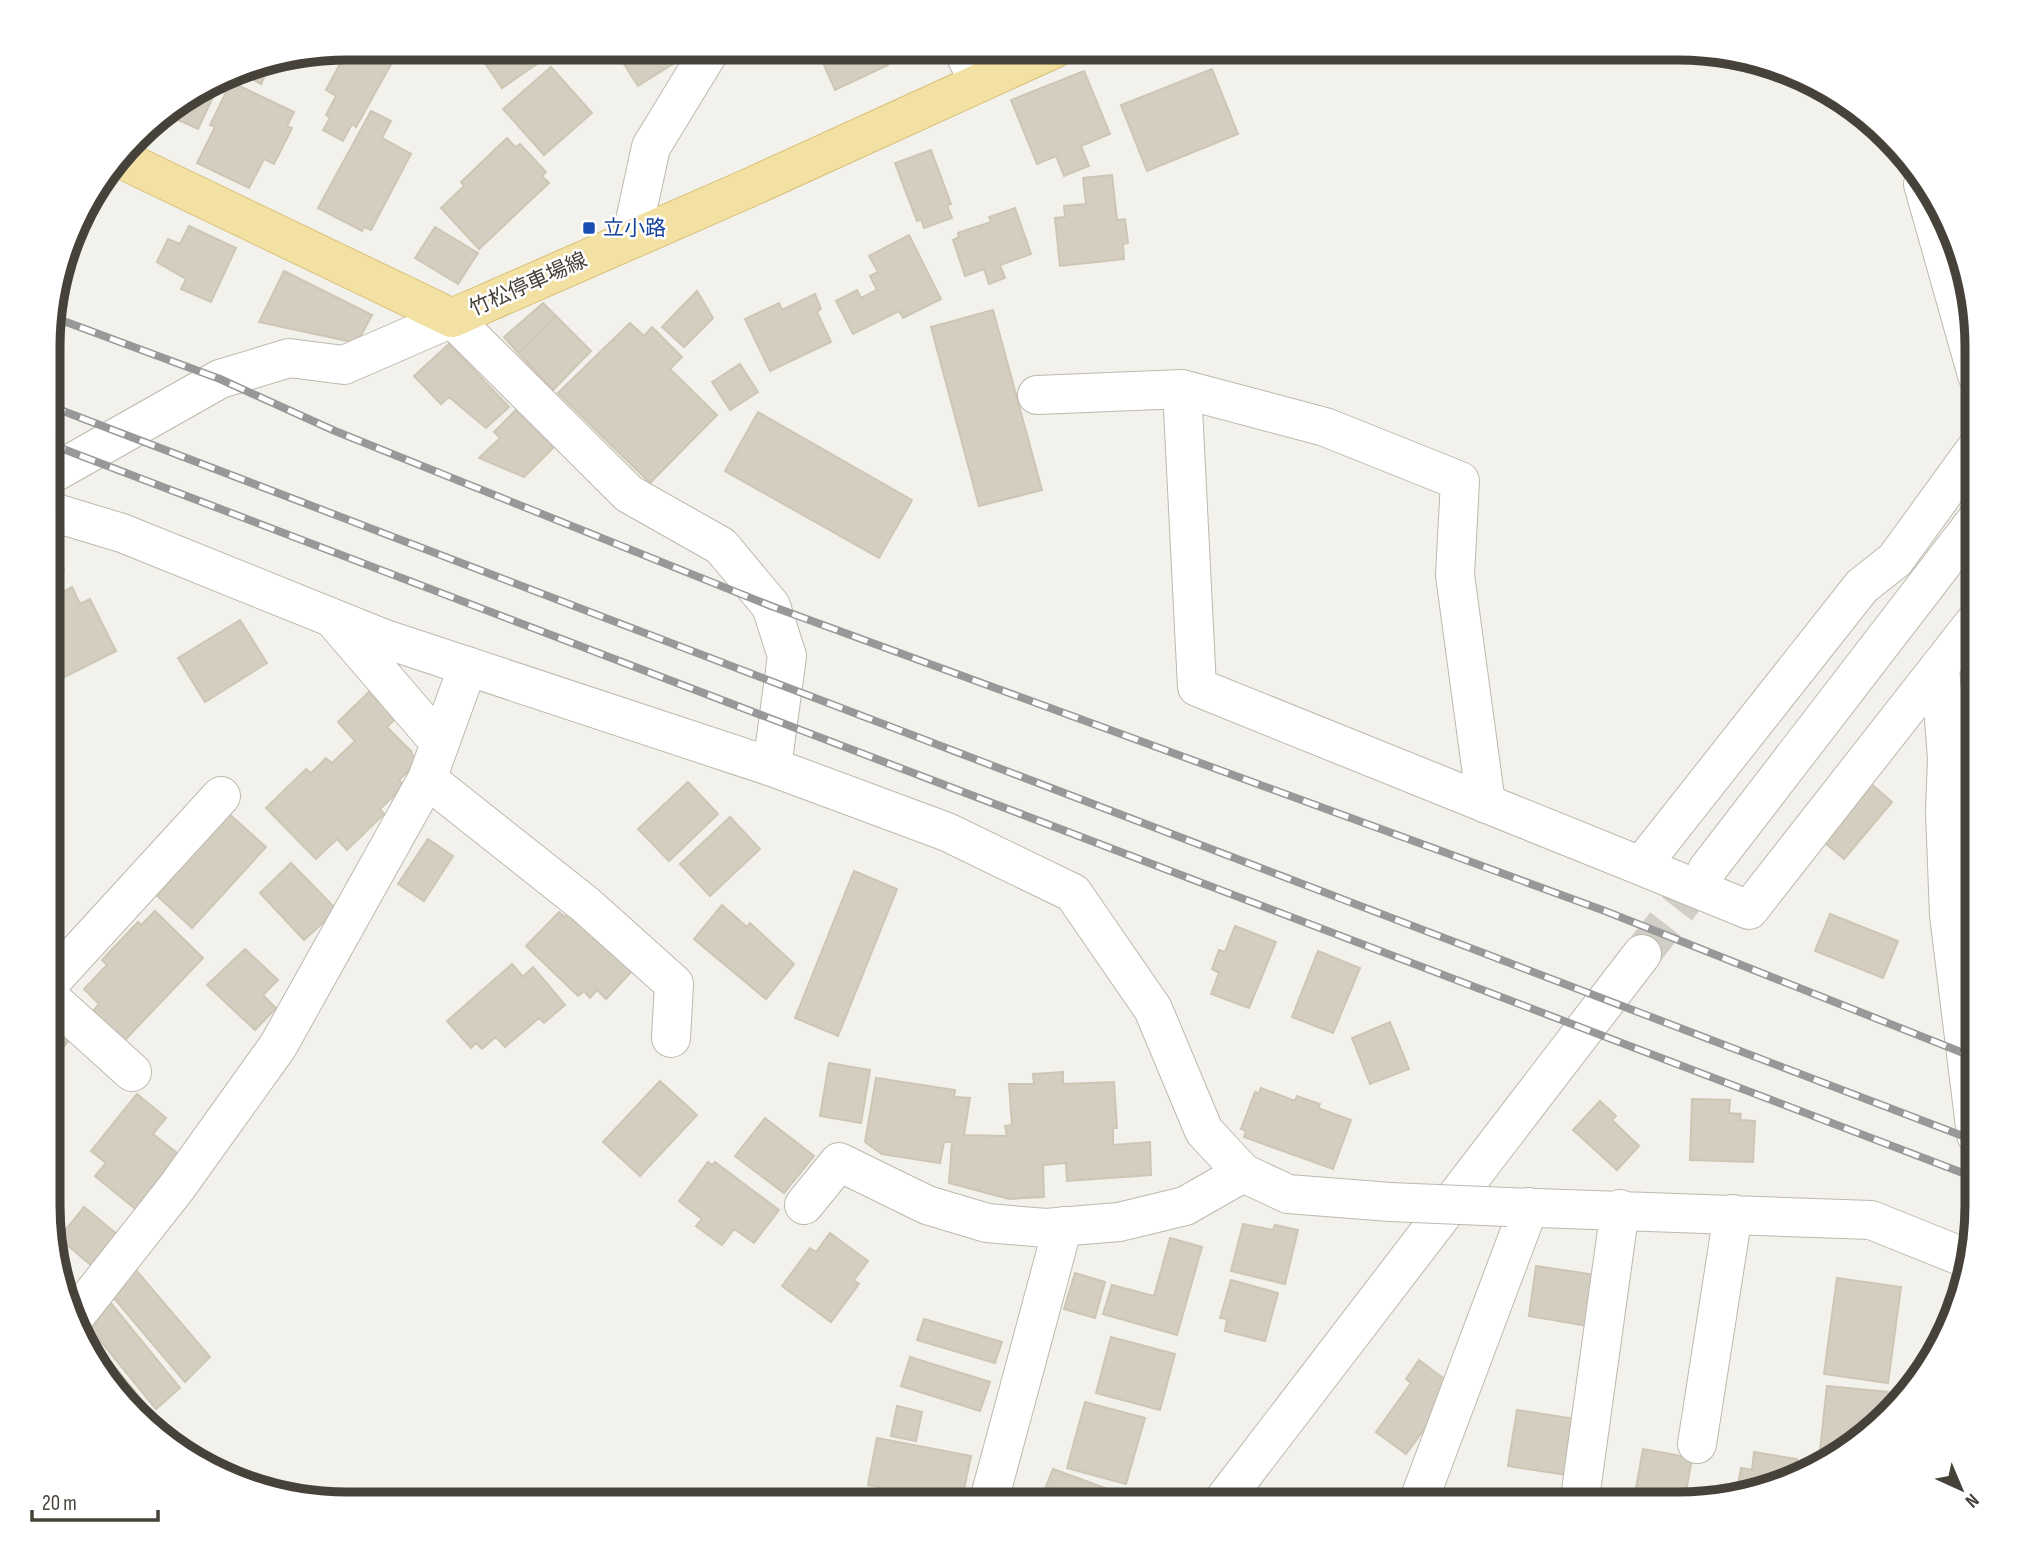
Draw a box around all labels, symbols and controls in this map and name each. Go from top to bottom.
place label: 立小路 [603,216,666,241]
marker: 立小路 [581,220,597,236]
street label: 竹松停車場線 [466,247,591,322]
north arrow [1926,1454,1996,1524]
scale bar [32,1478,158,1522]
text: N [1960,1488,1983,1512]
text: 20 m [42,1491,77,1516]

